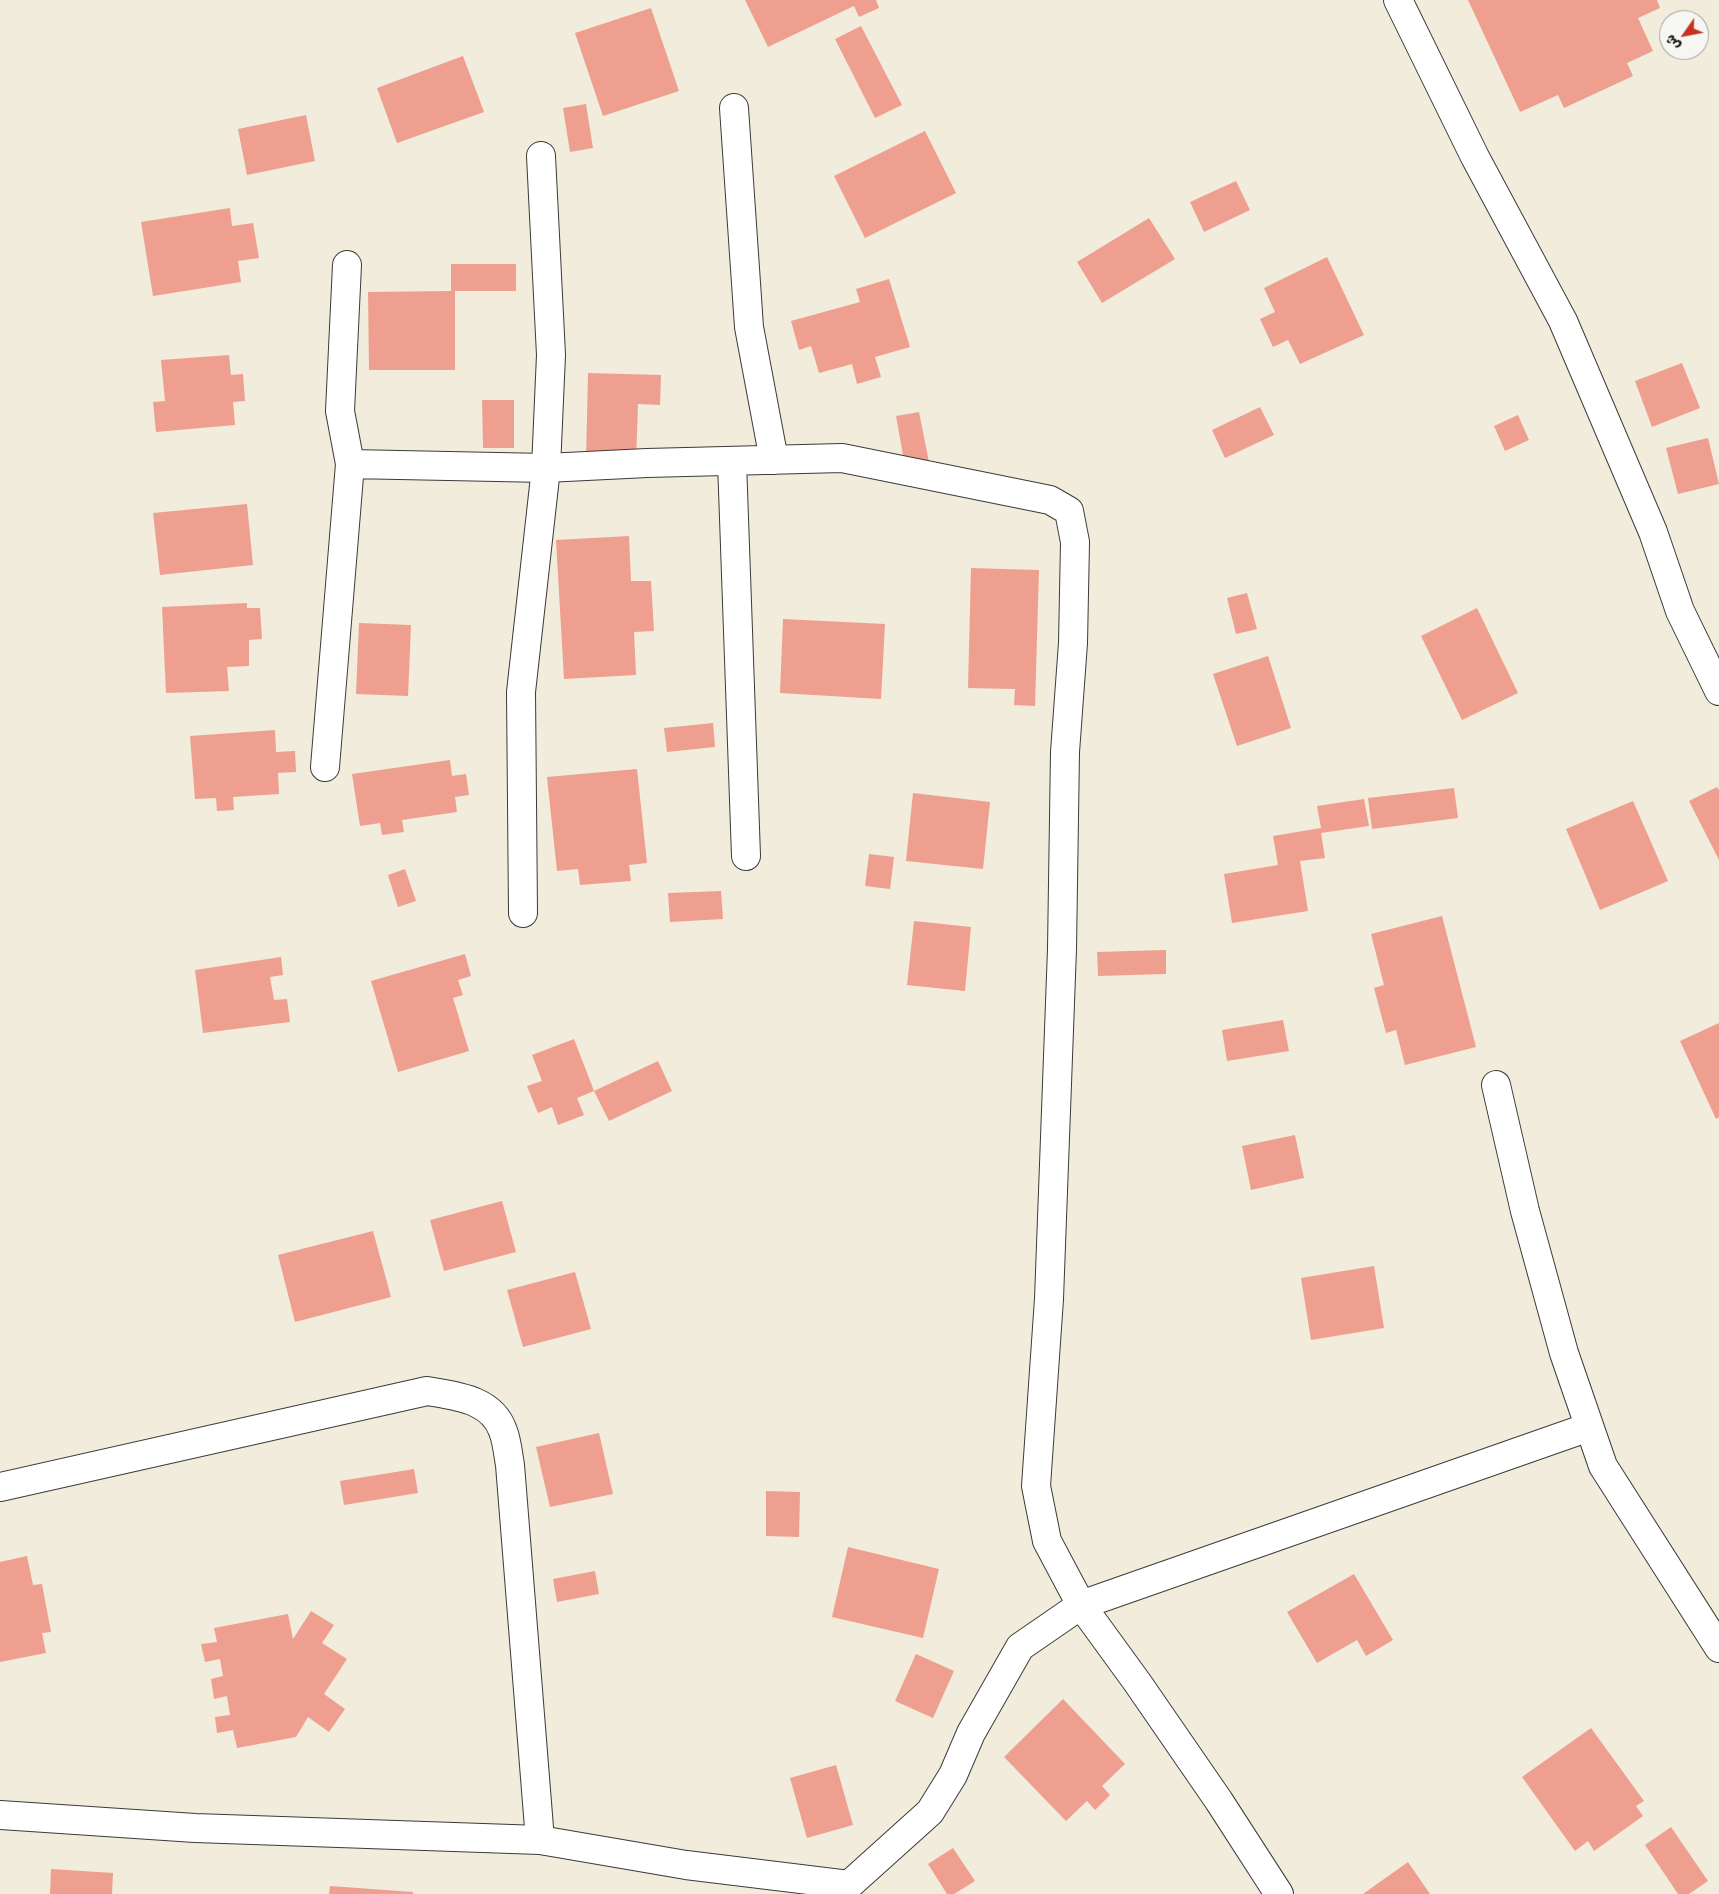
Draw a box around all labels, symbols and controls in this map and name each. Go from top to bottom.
north arrow [1659,10,1709,60]
text: ش [1660,31,1684,55]

